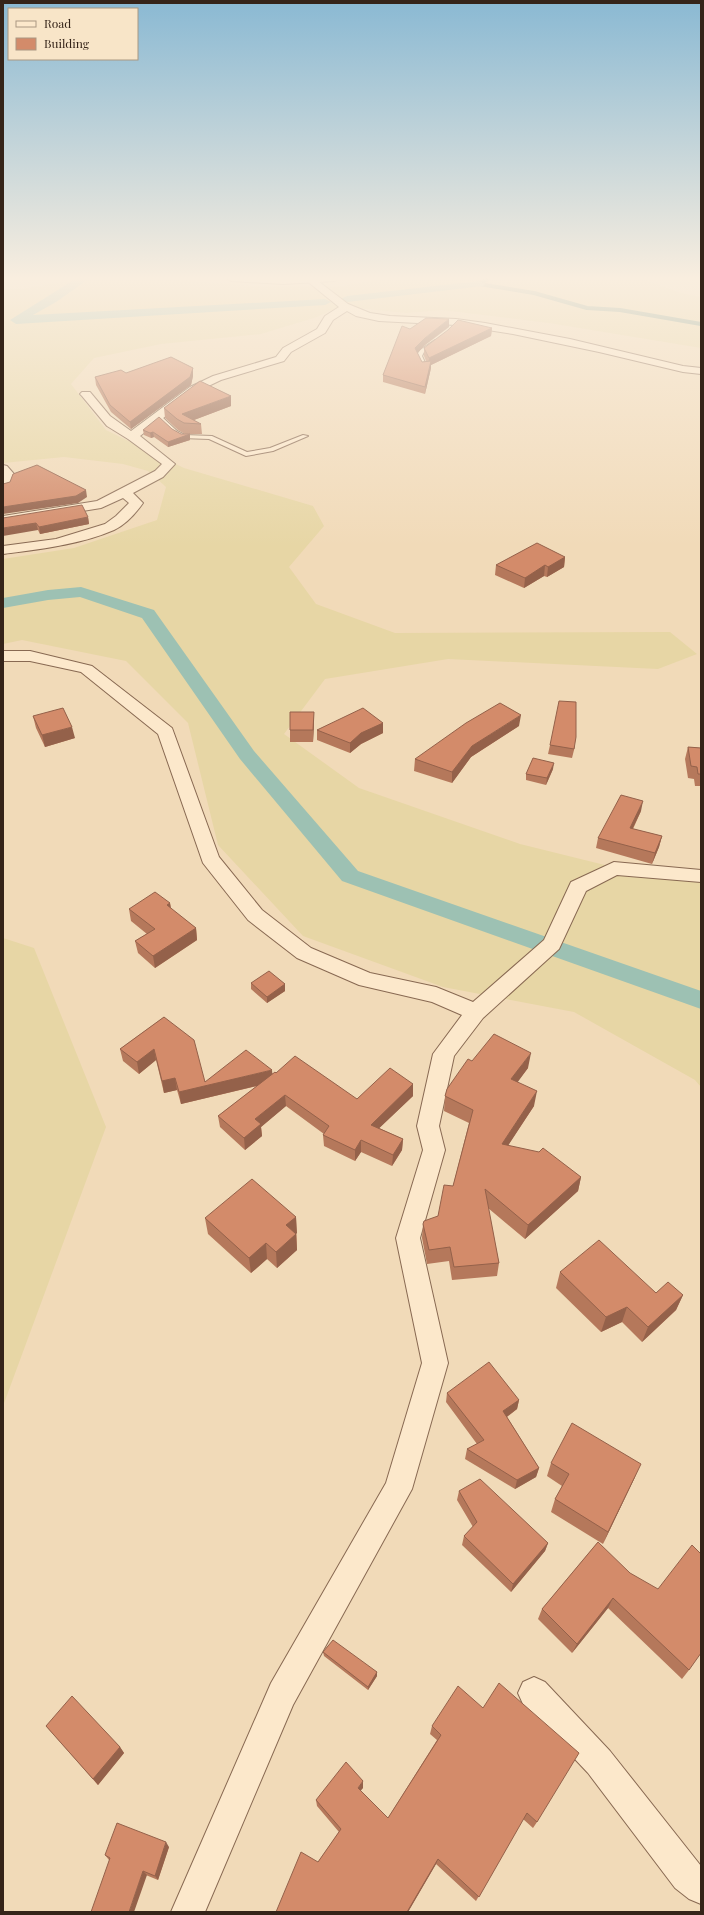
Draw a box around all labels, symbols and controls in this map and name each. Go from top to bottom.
legend [8,8,138,60]
text: Road [44,15,71,31]
text: Building [44,35,90,51]

